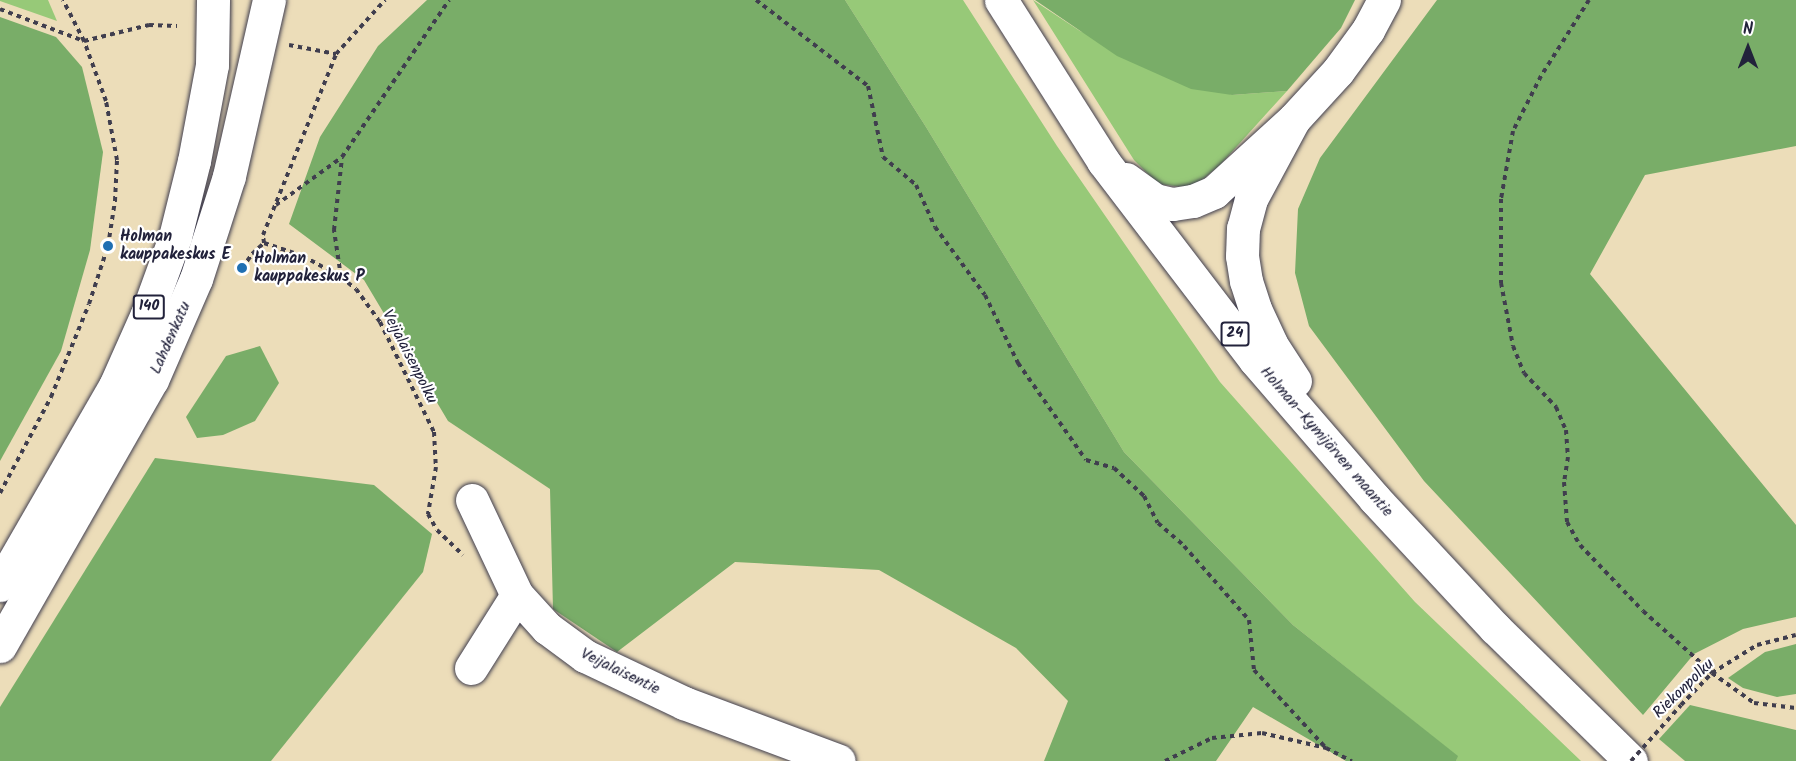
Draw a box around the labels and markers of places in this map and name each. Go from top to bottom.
place label: Holman kauppakeskus E [120,227,230,265]
marker: Holman kauppakeskus E [101,239,115,253]
place label: Holman kauppakeskus P [254,249,364,287]
marker: Holman kauppakeskus P [235,261,249,275]

